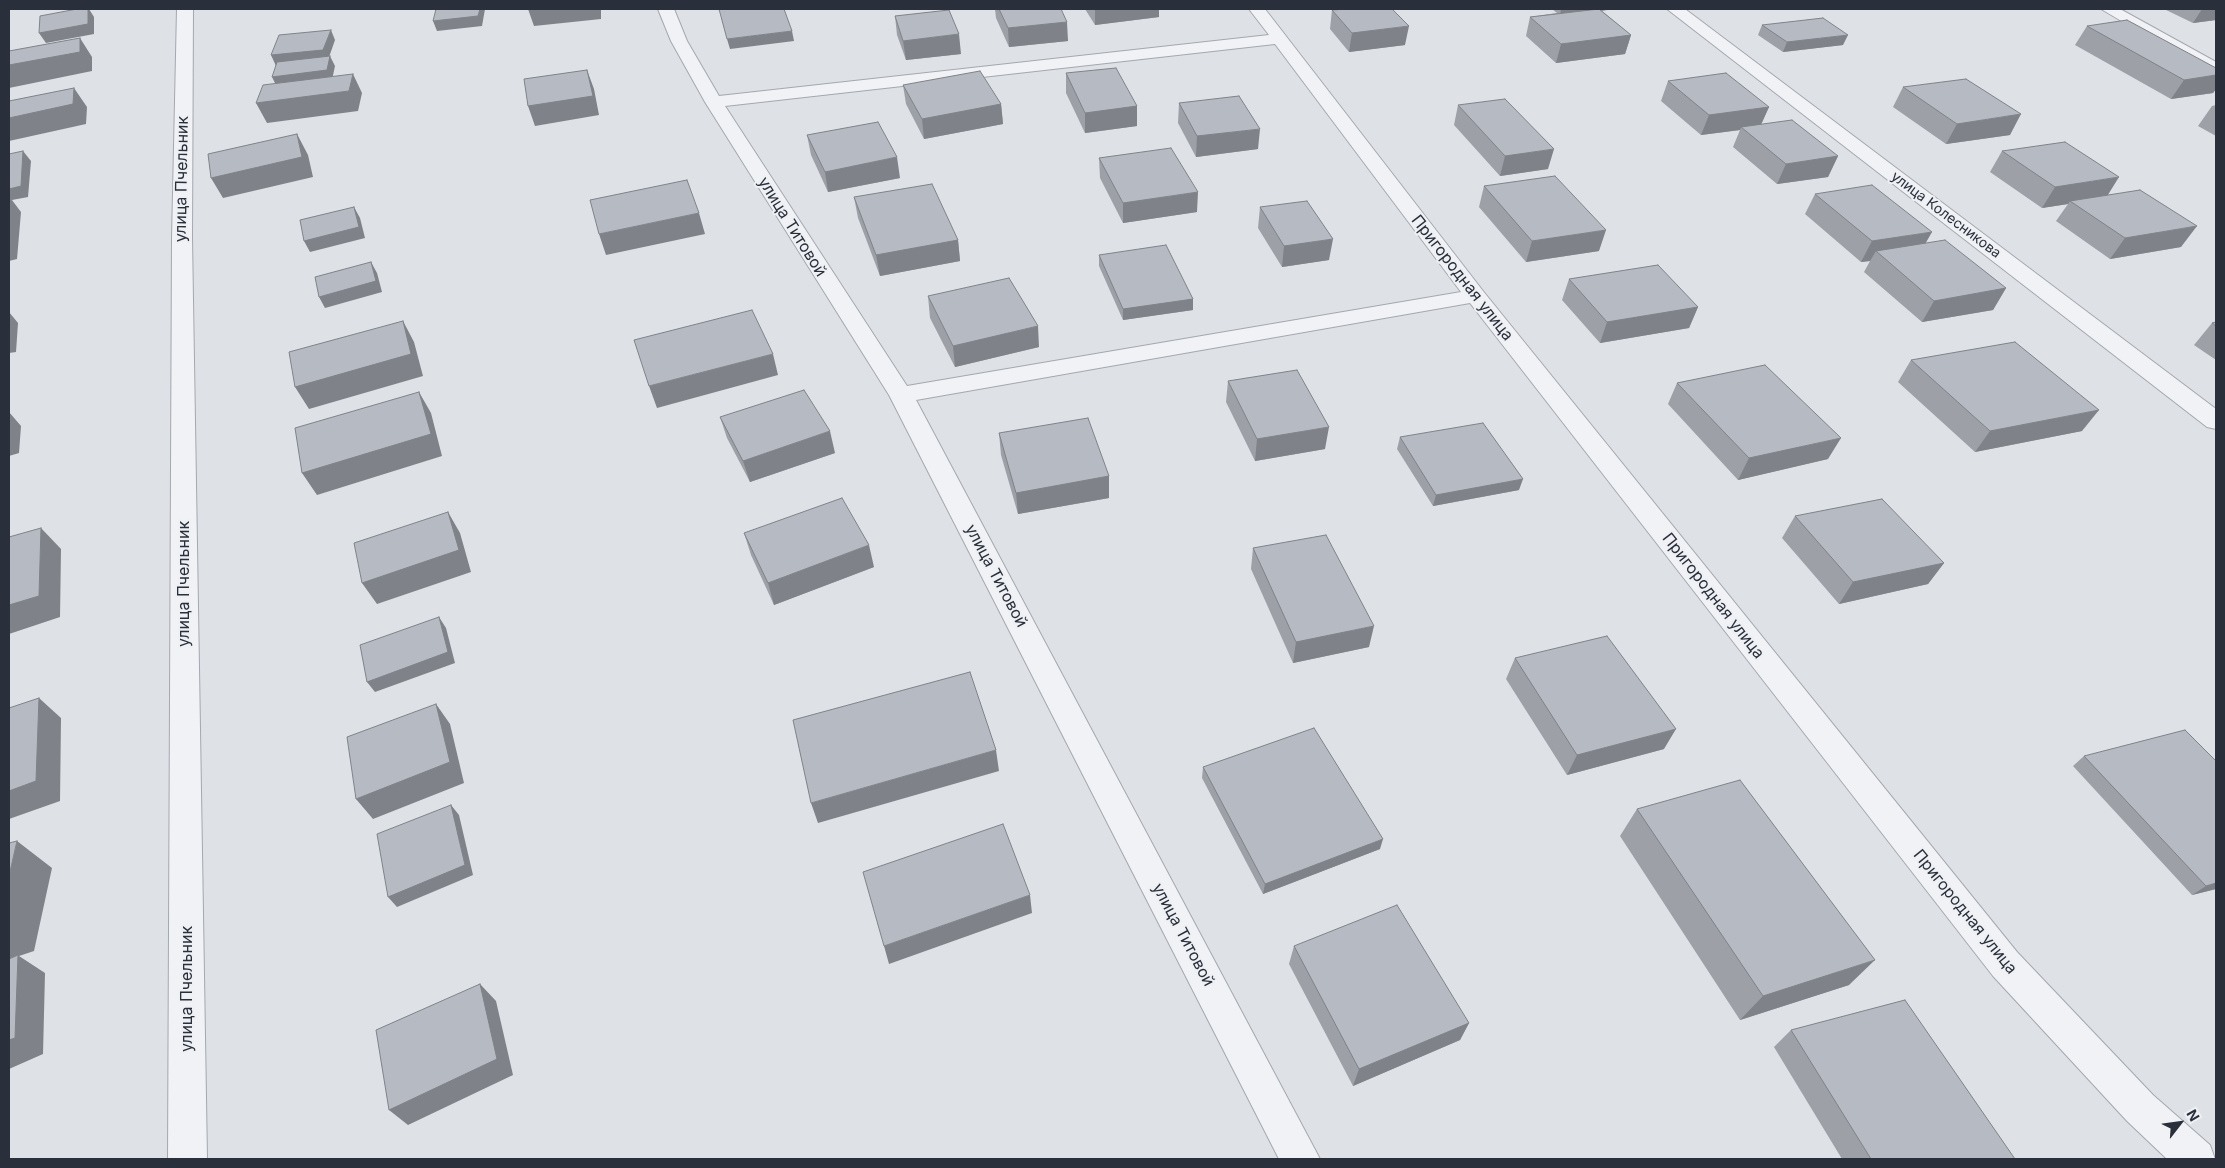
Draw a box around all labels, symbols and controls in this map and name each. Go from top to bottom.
street label: улица Пчельник [171,116,193,242]
street label: улица Колесникова [1888,168,2004,262]
street label: улица Титовой [754,174,830,280]
street label: Пригородная улица [1407,211,1517,345]
street label: улица Пчельник [174,521,194,647]
street label: улица Титовой [961,521,1031,631]
street label: Пригородная улица [1658,529,1768,663]
street label: Пригородная улица [1909,846,2021,978]
street label: улица Титовой [1148,880,1218,990]
street label: улица Пчельник [177,926,197,1052]
north arrow [2155,1098,2205,1148]
text: N [2183,1106,2203,1124]

